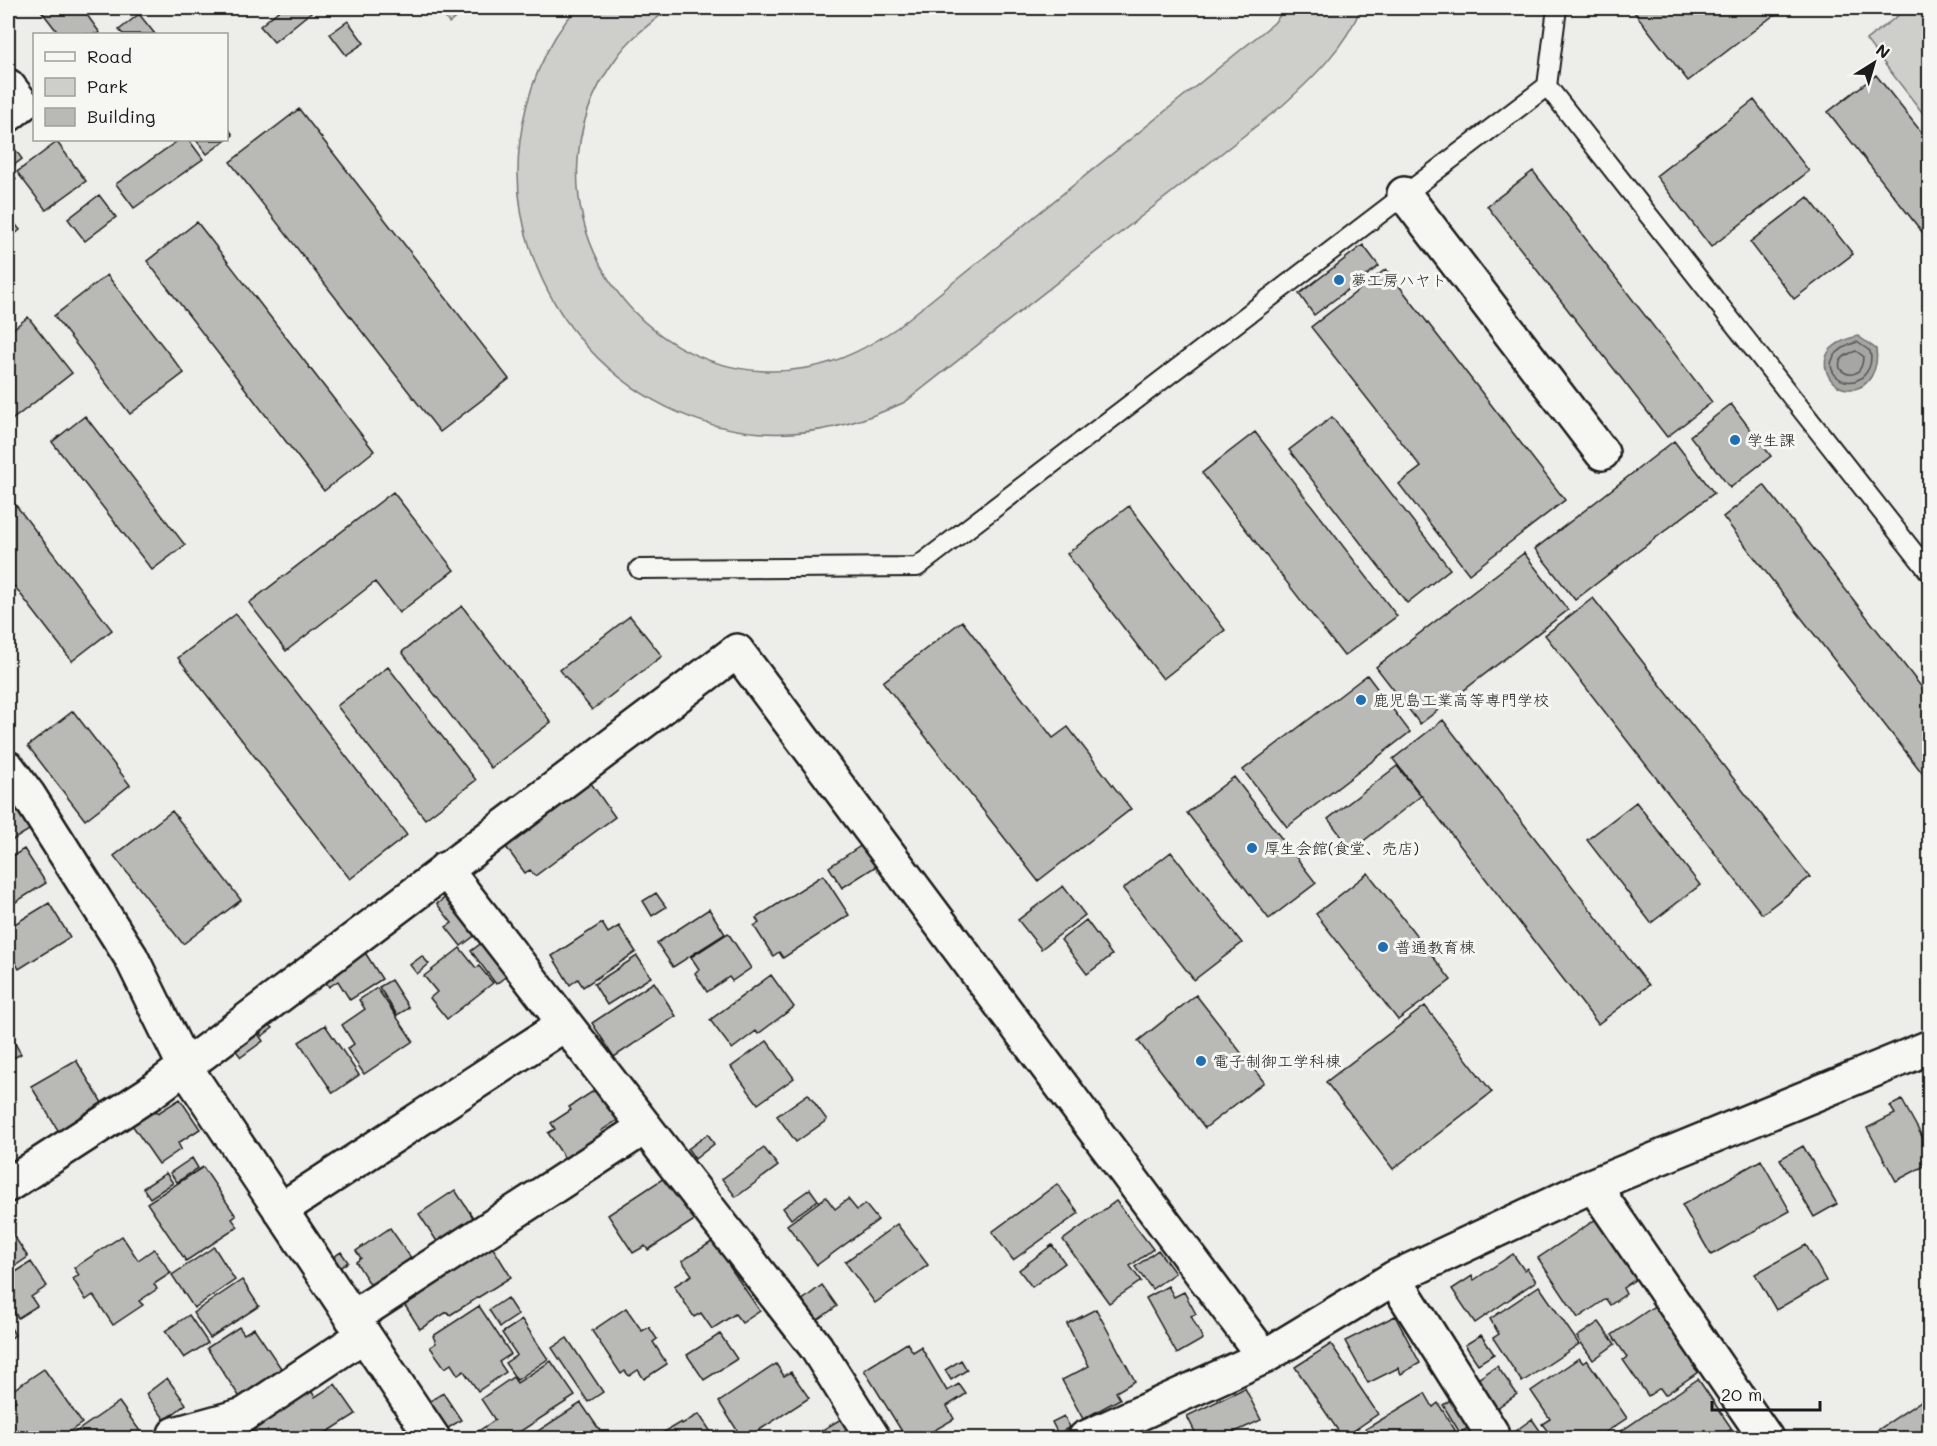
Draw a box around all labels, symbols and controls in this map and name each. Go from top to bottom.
legend [33,33,228,141]
north arrow [1844,33,1904,93]
text: N [1872,39,1895,63]
text: Road [87,44,132,68]
text: Park [87,74,128,98]
text: Building [87,104,155,128]
place label: 夢工房ハヤト [1351,269,1447,290]
marker: 夢工房ハヤト [1332,273,1346,287]
place label: 学生課 [1747,429,1795,450]
marker: 学生課 [1728,433,1742,447]
place label: 鹿児島工業高等専門学校 [1373,689,1549,710]
marker: 鹿児島工業高等専門学校 [1354,693,1368,707]
place label: 厚生会館(食堂、売店) [1264,837,1419,858]
marker: 厚生会館(食堂、売店) [1245,841,1259,855]
place label: 普通教育棟 [1395,936,1475,957]
marker: 普通教育棟 [1376,940,1390,954]
place label: 電子制御工学科棟 [1213,1050,1341,1071]
marker: 電子制御工学科棟 [1194,1054,1208,1068]
scale bar [1712,1374,1820,1412]
text: 20 m [1721,1382,1762,1406]

